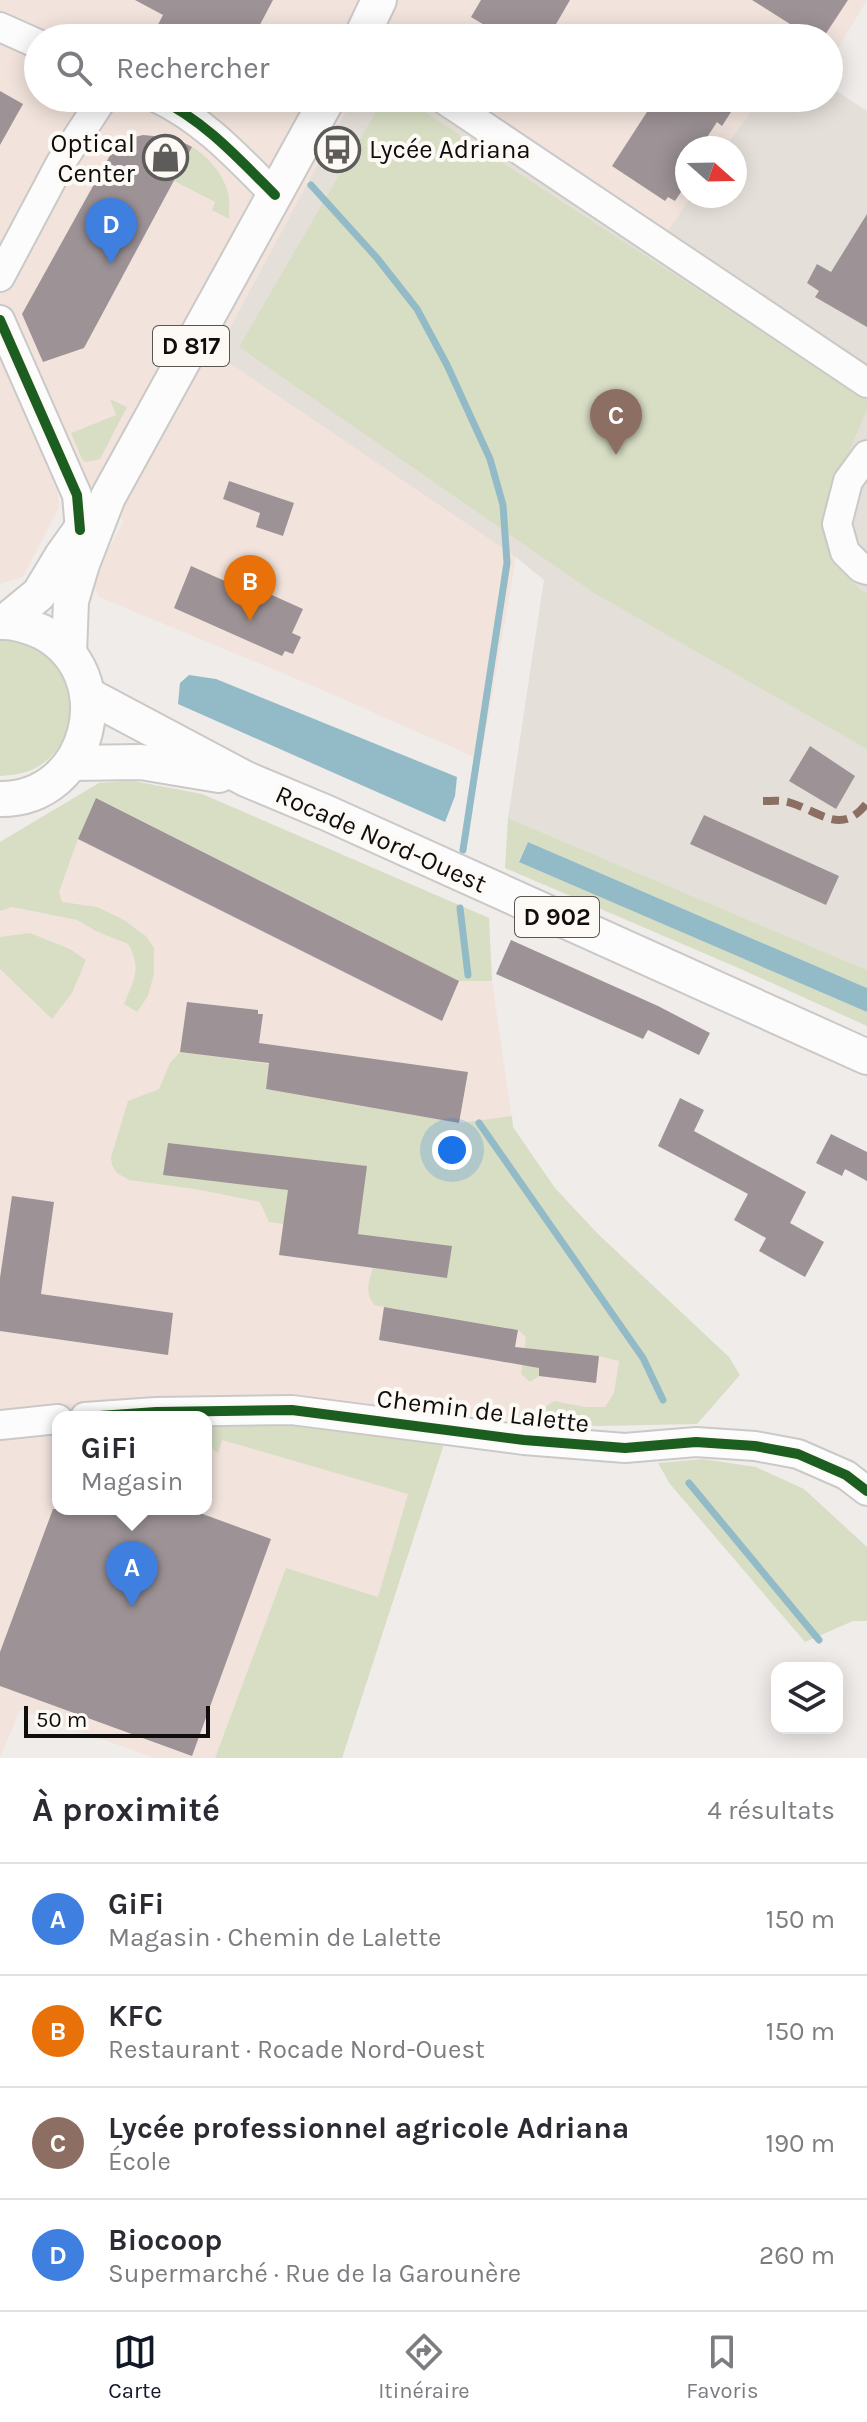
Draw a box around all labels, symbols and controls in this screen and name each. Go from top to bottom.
search box [24,24,843,112]
icon: search [52,46,96,90]
text: Rechercher [116,50,269,86]
bus stop icon: Lycée Adriana [314,125,362,173]
place label: Optical Center [50,128,136,189]
shop icon: Optical Center [142,134,190,182]
place label: Lycée Adriana [369,134,531,165]
north arrow [675,136,747,208]
pin: D [85,198,137,264]
road number: D 817 [153,326,229,366]
pin: C [590,389,642,455]
pin: B [224,555,276,621]
street label: Rocade Nord-Ouest [271,778,492,900]
road number: D 902 [515,897,599,937]
your location [432,1130,472,1170]
street label: Chemin de Lalette [375,1383,591,1439]
popup [52,1411,212,1515]
text: GiFi [81,1430,137,1466]
text: Magasin [81,1466,183,1497]
pin: A [106,1541,158,1607]
map controls [771,1662,843,1734]
button: layers [771,1662,843,1734]
scale bar [24,1702,210,1738]
text: 50 m [36,1707,87,1733]
text: À proximité [32,1790,220,1830]
text: 4 résultats [707,1795,835,1826]
text: GiFi [108,1886,164,1922]
text: A [50,1904,66,1935]
text: 150 m [766,1904,835,1935]
text: Magasin · Chemin de Lalette [108,1922,441,1953]
text: KFC [108,1998,163,2034]
text: B [50,2016,66,2047]
text: 150 m [766,2016,835,2047]
text: Restaurant · Rocade Nord-Ouest [108,2034,485,2065]
text: Lycée professionnel agricole Adriana [108,2110,629,2146]
text: C [50,2128,66,2159]
text: 190 m [765,2128,835,2159]
text: École [108,2146,171,2177]
text: Biocoop [108,2222,222,2258]
text: D [49,2240,67,2271]
text: 260 m [759,2240,835,2271]
text: Supermarché · Rue de la Garounère [108,2258,521,2289]
tab: Carte [108,2330,161,2404]
tab: Itinéraire [378,2330,470,2404]
tab: Favoris [686,2330,759,2404]

